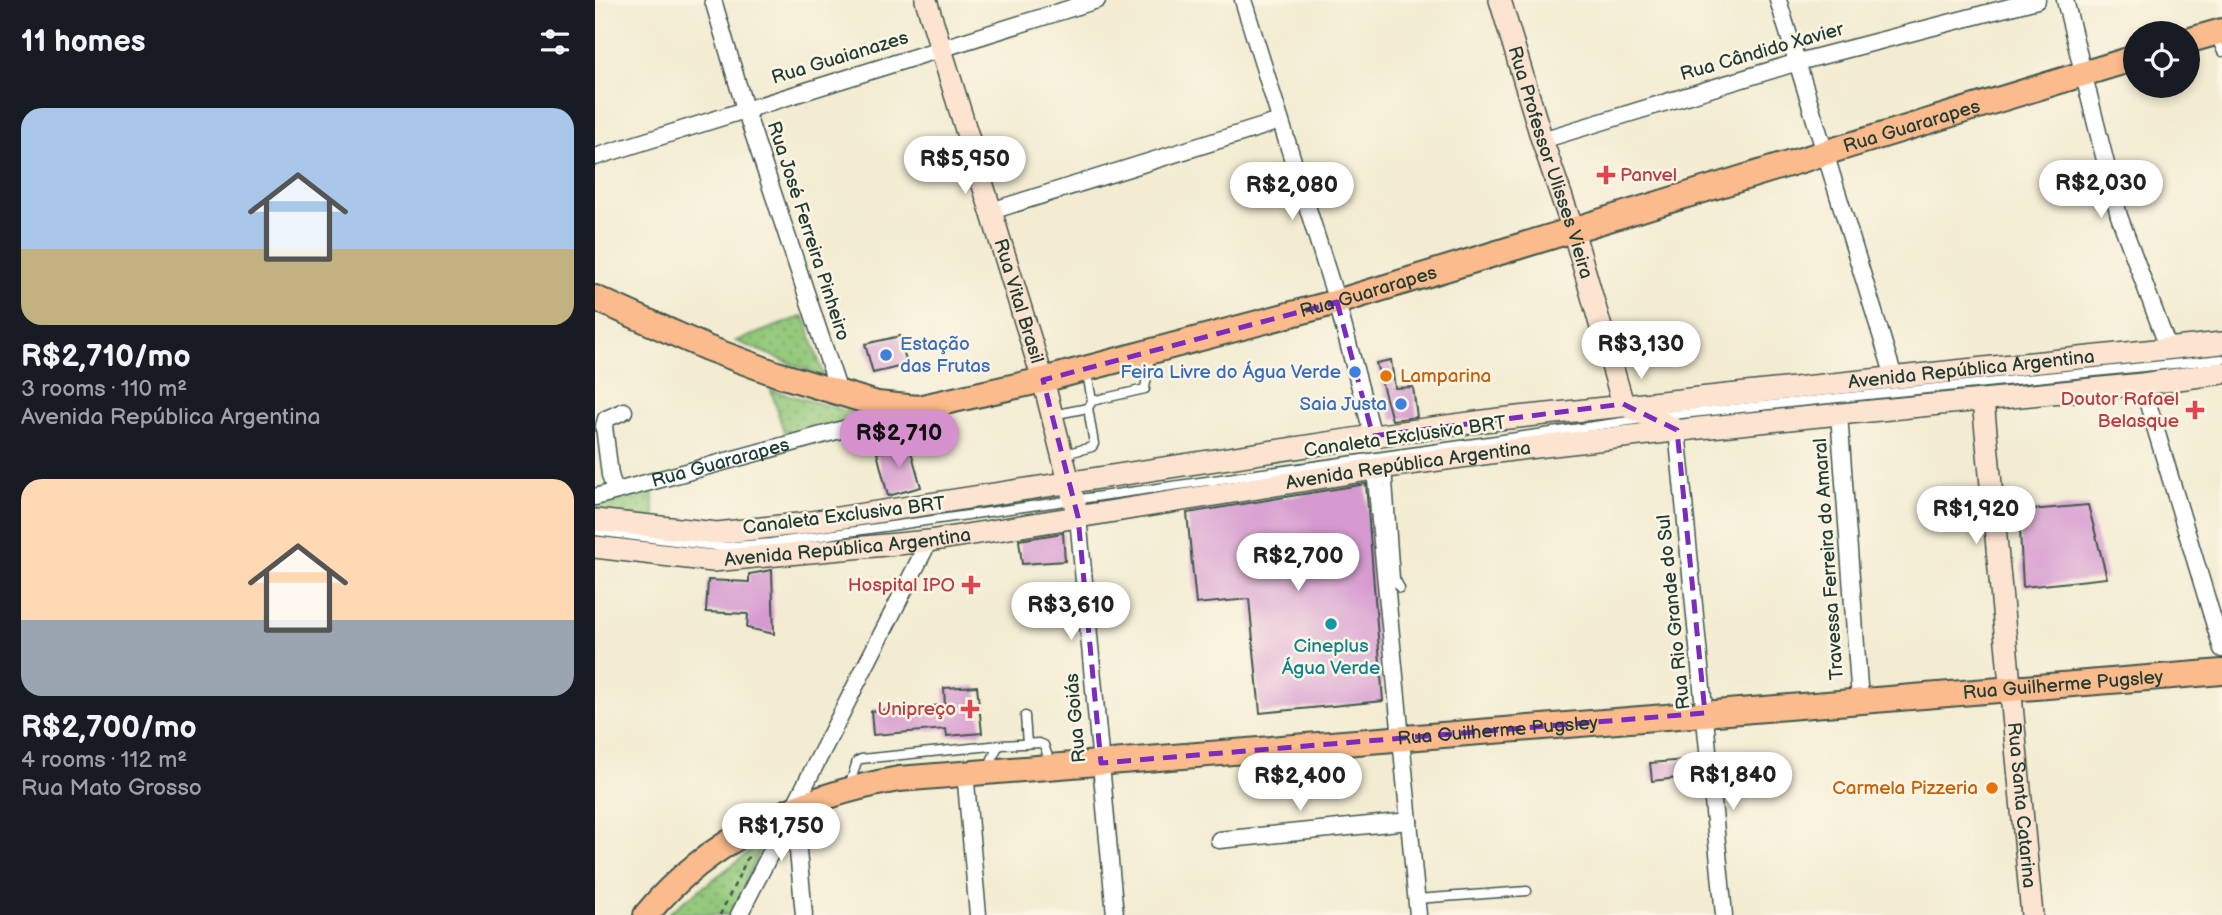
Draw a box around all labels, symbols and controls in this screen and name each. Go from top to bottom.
street label: Rua Cândido Xavier [1678,17,1847,86]
map controls [2123,21,2200,98]
button: locate [2123,21,2200,98]
icon: filters [536,23,574,61]
text: 11 homes [21,24,145,60]
street label: Rua Guaianazes [769,26,911,90]
street label: Rua Professor Ulisses Vieira [1503,43,1598,281]
street label: Rua Guararapes [1840,95,1983,158]
street label: Rua José Ferreira Pinheiro [762,118,854,344]
pin: R$5,950 [900,136,1030,196]
text: R$5,950 [920,145,1010,173]
icon: home [235,154,361,280]
pin: R$2,030 [2036,160,2166,220]
pin: R$2,080 [1227,162,1357,222]
place label: Panvel [1620,164,1677,187]
marker: Panvel [1598,167,1614,183]
text: R$2,030 [2055,169,2147,197]
text: R$2,080 [1246,171,1338,199]
street label: Rua Vital Brasil [989,236,1049,366]
street label: Rua Guararapes [1297,261,1440,323]
pin: R$3,130 [1576,322,1706,381]
text: R$3,130 [1598,330,1684,358]
place label: Estação das Frutas [900,333,990,378]
text: R$2,710/mo [21,339,191,375]
street label: Avenida República Argentina [1847,345,2096,394]
marker: Estação das Frutas [878,347,894,363]
place label: Feira Livre do Água Verde [1120,360,1341,384]
marker: Feira Livre do Água Verde [1347,364,1363,380]
place label: Lamparina [1400,365,1491,388]
marker: Lamparina [1378,368,1394,384]
text: 3 rooms · 110 m² [21,375,187,403]
place label: Doutor Rafael Belasque [2061,388,2179,433]
place label: Saia Justa [1300,393,1387,416]
marker: Saia Justa [1393,396,1409,412]
marker: Doutor Rafael Belasque [2185,400,2205,420]
text: Avenida República Argentina [21,403,321,431]
pin: R$2,710 [834,410,964,470]
street label: Canaleta Exclusiva BRT [1302,411,1508,463]
text: R$2,710 [856,419,942,447]
street label: Rua Guararapes [649,433,792,493]
street label: Avenida República Argentina [1284,436,1532,495]
street label: Travessa Ferreira do Amaral [1809,437,1849,681]
pin: R$1,920 [1911,486,2041,546]
street label: Canaleta Exclusiva BRT [741,492,947,540]
text: R$1,920 [1933,495,2019,523]
street label: Rua Rio Grande do Sul [1652,513,1696,711]
street label: Avenida República Argentina [723,523,972,571]
icon: home [235,525,361,651]
pin: R$2,700 [1233,534,1363,593]
text: R$2,700 [1252,542,1344,570]
place label: Hospital IPO [848,574,955,597]
marker: Hospital IPO [961,575,981,595]
pin: R$3,610 [1006,582,1136,642]
text: R$3,610 [1027,591,1115,619]
marker: Cineplus Água Verde [1323,616,1339,632]
place label: Cineplus Água Verde [1282,635,1380,680]
street label: Rua Guilherme Pugsley [1962,665,2164,704]
street label: Rua Goiás [1061,672,1091,764]
place label: Unipreço [877,698,956,721]
marker: Unipreço [962,701,978,717]
text: R$2,700/mo [21,710,197,746]
street label: Rua Guilherme Pugsley [1397,711,1599,750]
street label: Rua Santa Catarina [2002,721,2041,889]
text: 4 rooms · 112 m² [21,746,187,774]
pin: R$1,840 [1668,752,1798,812]
pin: R$2,400 [1235,754,1365,813]
text: R$1,840 [1689,761,1777,789]
text: R$2,400 [1254,762,1346,790]
text: Rua Mato Grosso [21,774,202,802]
place label: Carmela Pizzeria [1832,777,1978,800]
marker: Carmela Pizzeria [1984,780,2000,796]
pin: R$1,750 [716,804,846,863]
text: R$1,750 [738,812,824,840]

